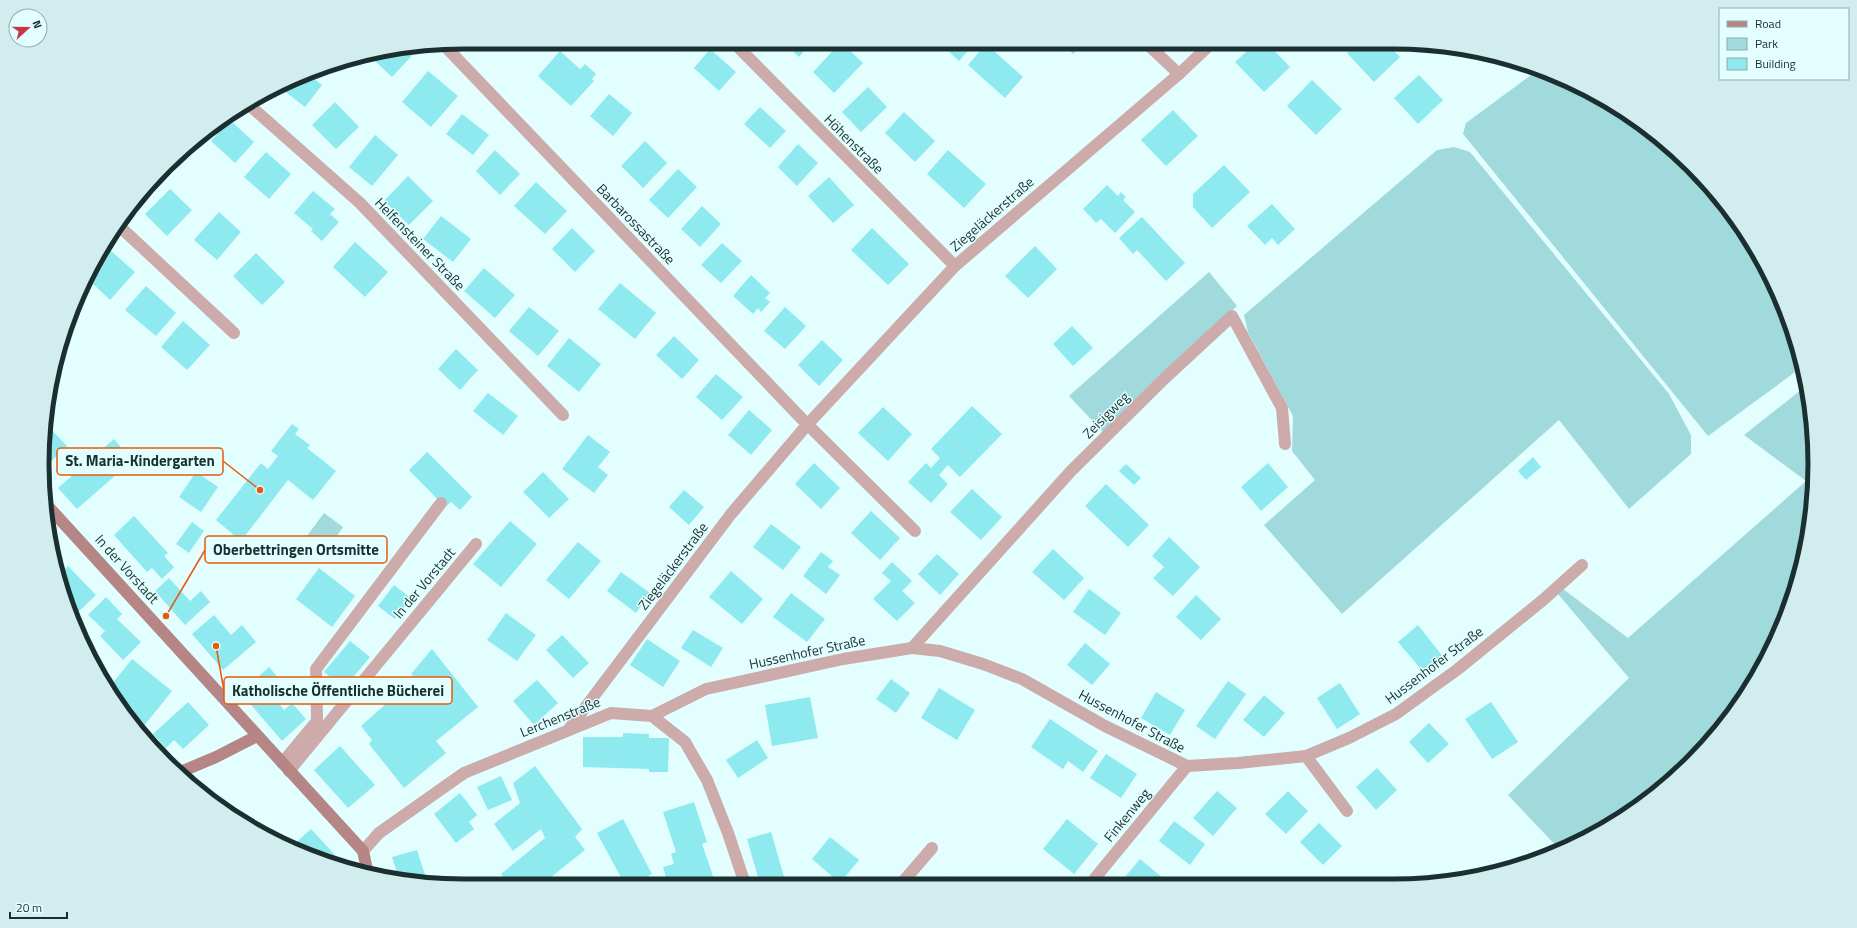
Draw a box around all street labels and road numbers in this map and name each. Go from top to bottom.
street label: Höhenstraße [820,109,889,178]
street label: Ziegeläckerstraße [945,171,1038,256]
street label: Barbarossastraße [592,178,681,269]
street label: Helfensteiner Straße [370,192,470,295]
street label: Zeisigweg [1077,386,1134,443]
street label: Ziegeläckerstraße [633,517,713,614]
street label: In der Vorstadt [90,529,164,608]
street label: In der Vorstadt [388,542,460,623]
street label: Hussenhofer Straße [1380,621,1487,709]
street label: Hussenhofer Straße [747,629,867,674]
street label: Hussenhofer Straße [1075,684,1189,758]
street label: Lerchenstraße [516,691,603,742]
street label: Finkenweg [1098,783,1155,846]

